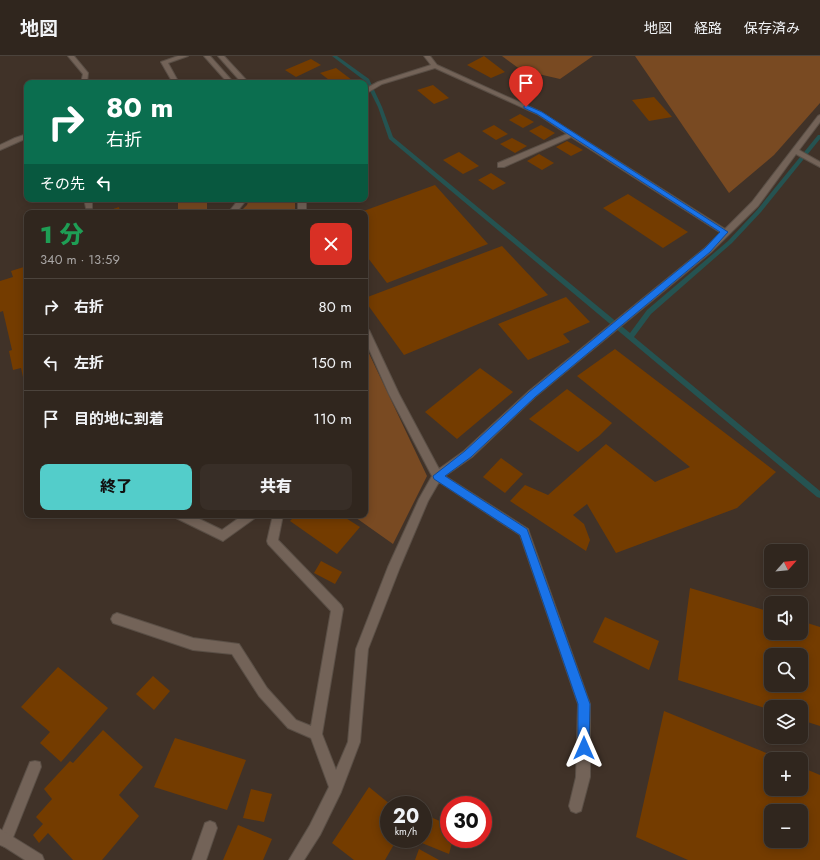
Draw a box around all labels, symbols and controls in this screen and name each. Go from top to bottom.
text: 地図 [20,15,58,42]
text: 地図 [644,18,672,38]
text: 経路 [694,18,722,38]
text: 保存済み [744,18,800,38]
pin [509,66,543,107]
icon: arrive [515,72,537,94]
text: 80 m [106,87,173,128]
icon: right [40,96,92,148]
text: 右折 [106,127,142,153]
icon: left [93,172,115,194]
text: その先 [40,173,85,195]
text: 1 分 [40,217,84,252]
button: close [310,223,352,265]
text: 340 m · 13:59 [40,250,120,269]
icon: right [40,296,62,318]
text: 右折 [74,296,104,318]
text: 80 m [319,296,352,318]
icon: left [40,352,62,374]
text: 左折 [74,352,104,374]
text: 150 m [312,352,352,374]
icon: arrive [40,408,62,430]
text: 目的地に到着 [74,408,164,430]
text: 110 m [313,408,352,430]
button: 終了 [40,464,192,510]
button: 共有 [200,464,352,510]
north arrow [764,544,808,588]
map controls [764,544,808,848]
button: sound [764,596,808,640]
button: search [764,648,808,692]
button: layers [764,700,808,744]
position arrow [563,727,605,769]
button: + [764,752,808,796]
speed limit sign: 30 [440,796,492,848]
text: 20 [393,802,419,831]
button: − [764,804,808,848]
text: km/h [395,824,417,839]

